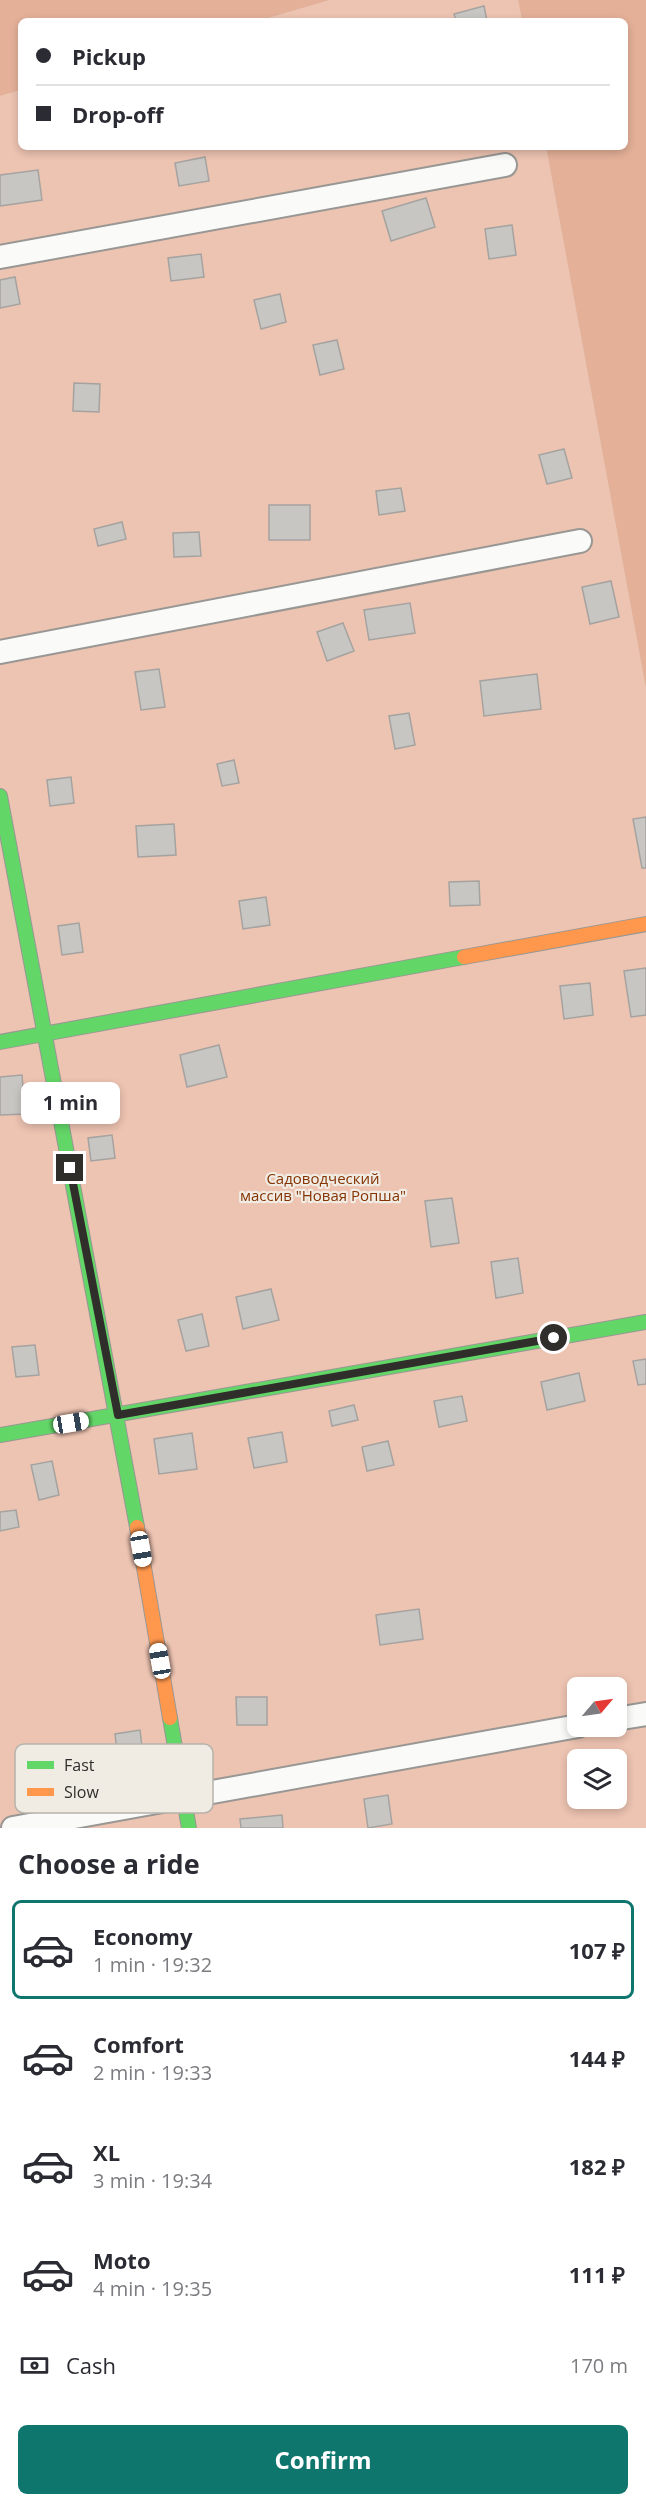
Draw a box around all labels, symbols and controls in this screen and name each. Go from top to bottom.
text: Pickup [72,41,146,71]
text: Drop-off [72,99,164,129]
callout: 1 min [20,1081,119,1123]
text: 1 min [43,1089,98,1116]
route end [56,1154,83,1181]
park label: Садоводческий массив "Новая Ропша" [240,1168,406,1205]
route start [540,1324,567,1351]
car [52,1411,90,1435]
car [129,1530,153,1568]
car [148,1642,172,1680]
north arrow [567,1677,627,1737]
map controls [567,1677,627,1809]
legend [15,1744,213,1813]
button: layers [567,1749,627,1809]
text: Fast [64,1754,95,1776]
text: Slow [64,1781,99,1803]
text: Choose a ride [18,1845,200,1882]
text: Economy [93,1921,192,1951]
icon: car [21,1923,75,1977]
text: 107 ₽ [569,1935,625,1965]
text: 1 min · 19:32 [93,1951,212,1978]
text: Comfort [93,2029,184,2059]
icon: car [21,2031,75,2085]
text: 144 ₽ [569,2043,625,2073]
text: 2 min · 19:33 [93,2059,212,2086]
text: XL [93,2137,120,2167]
icon: car [21,2139,75,2193]
text: 182 ₽ [569,2151,625,2181]
text: 3 min · 19:34 [93,2167,212,2194]
text: Moto [93,2245,151,2275]
icon: car [21,2247,75,2301]
text: 111 ₽ [569,2259,625,2289]
text: 4 min · 19:35 [93,2275,212,2302]
icon: cash [18,2349,51,2382]
text: Cash [66,2350,116,2380]
text: 170 m [570,2352,628,2379]
button: Confirm [18,2425,628,2494]

